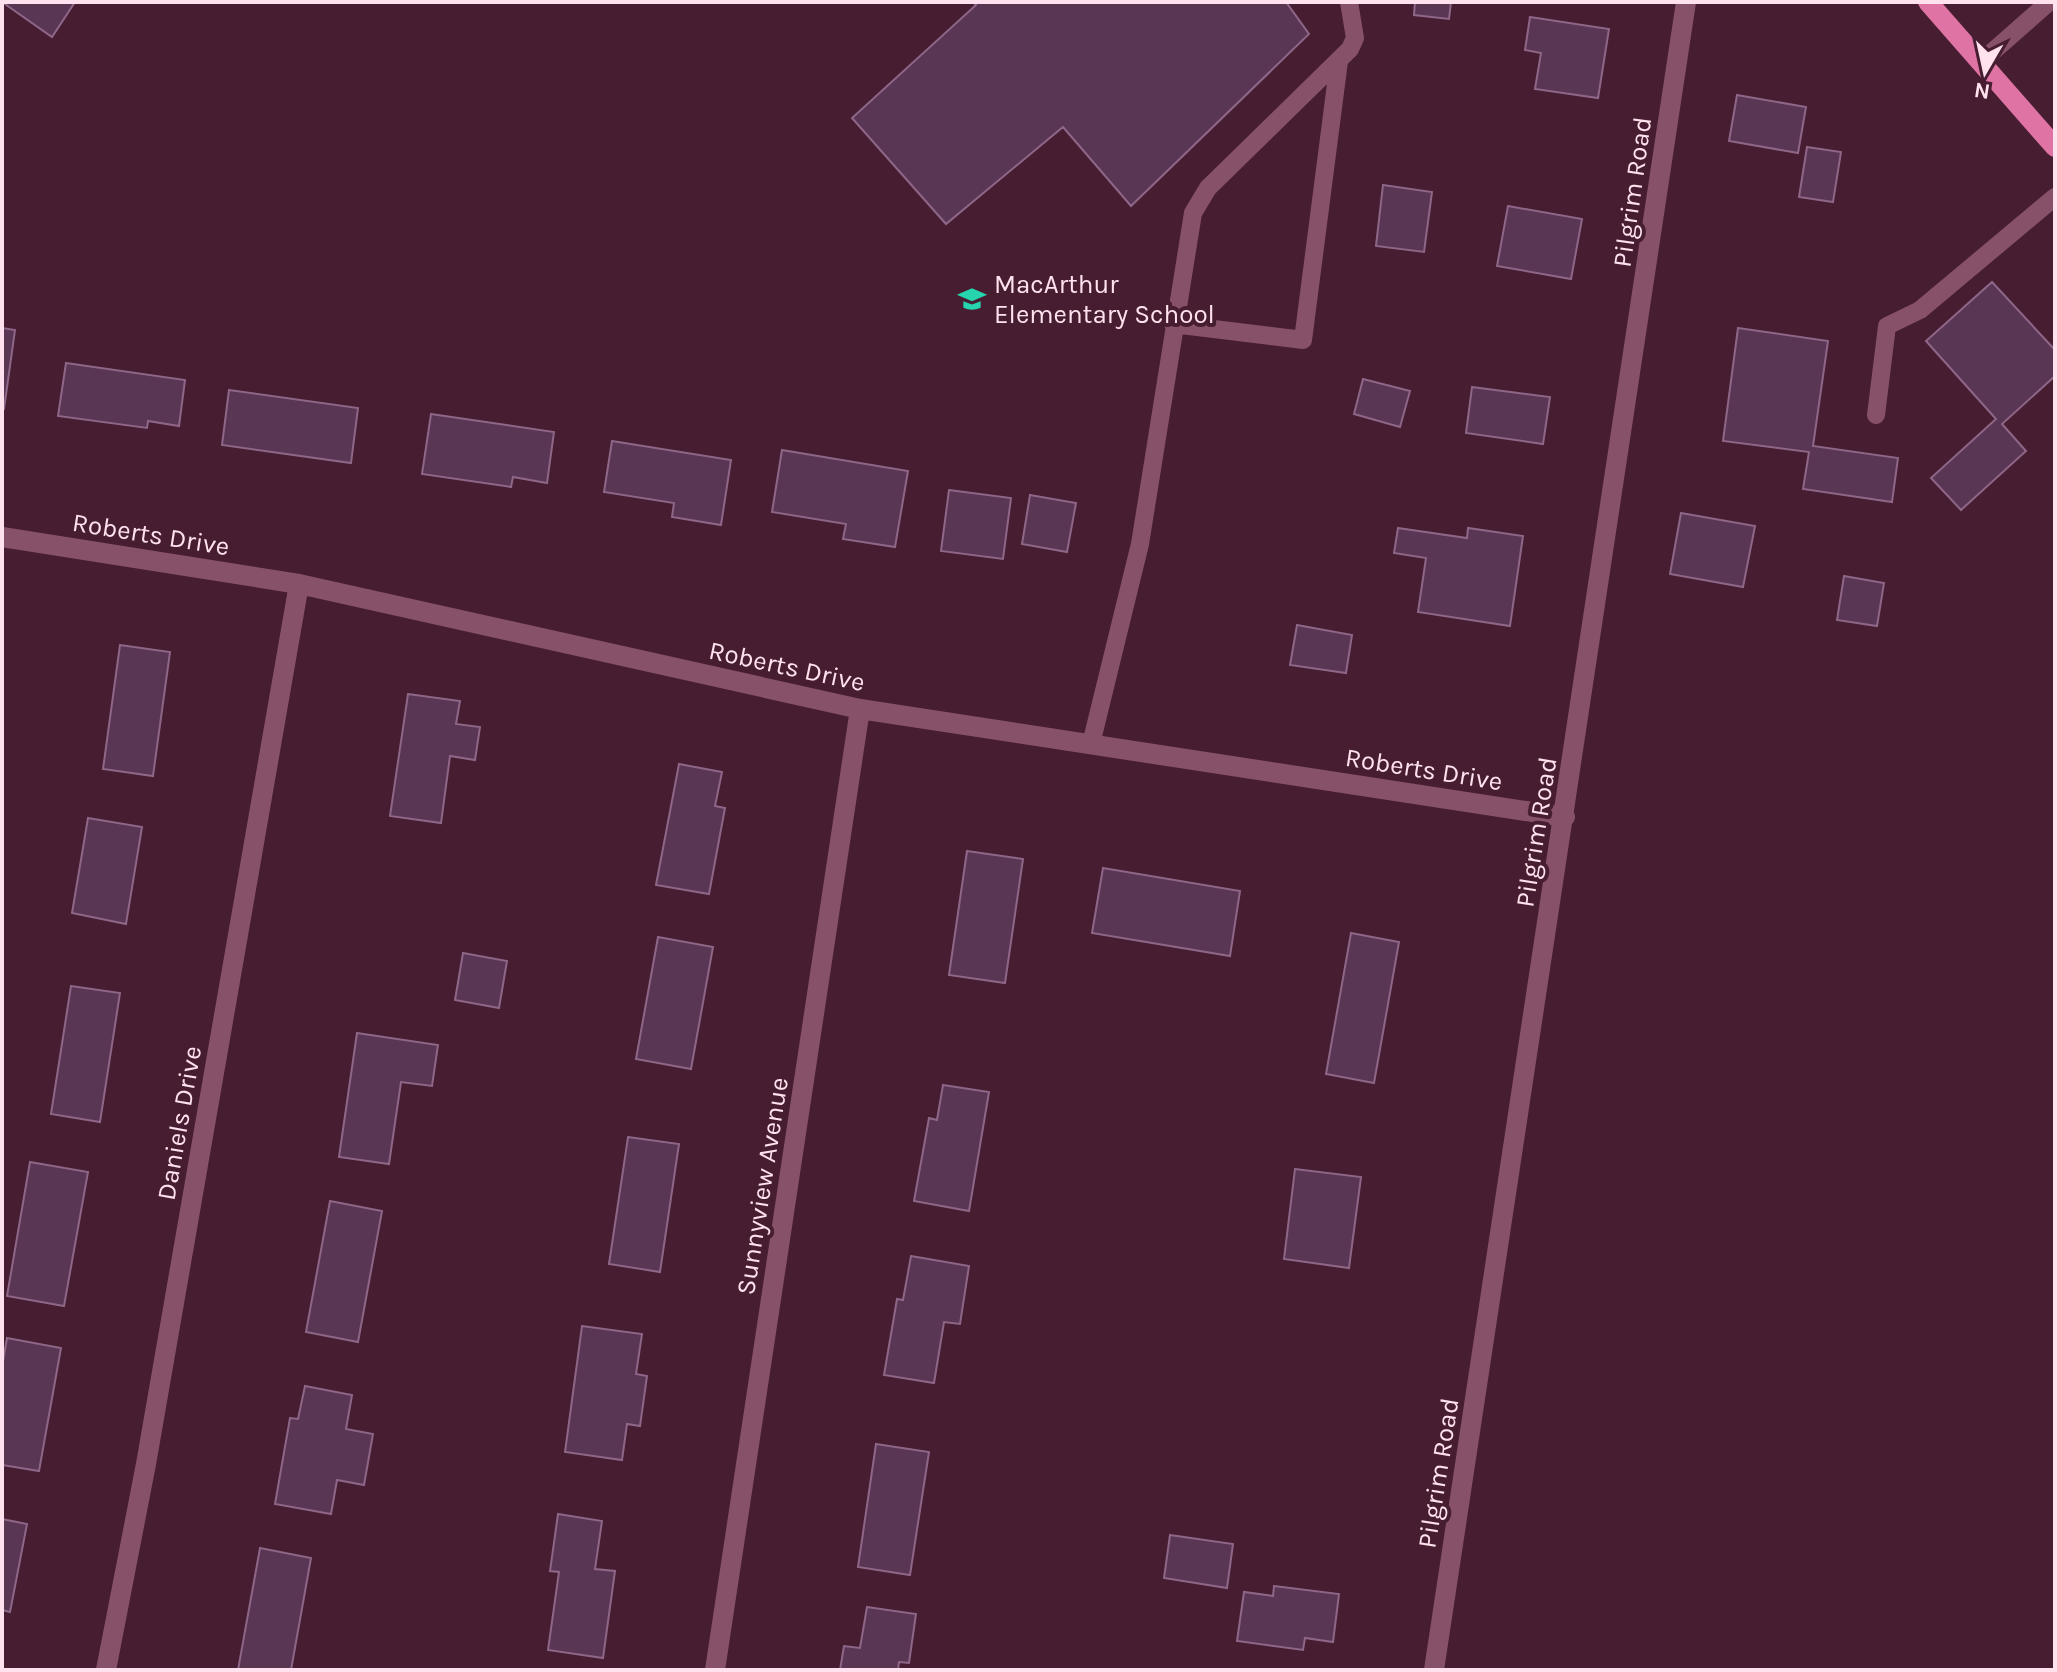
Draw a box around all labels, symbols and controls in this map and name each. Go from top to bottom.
north arrow [1945,32,2025,112]
text: N [1972,77,1992,105]
street label: Pilgrim Road [1607,115,1658,269]
place label: MacArthur Elementary School [994,269,1215,330]
school or university icon: MacArthur Elementary School [957,284,987,314]
street label: Roberts Drive [70,507,232,562]
street label: Roberts Drive [706,635,868,698]
street label: Roberts Drive [1343,742,1505,797]
street label: Pilgrim Road [1509,755,1564,909]
street label: Daniels Drive [151,1044,208,1203]
street label: Sunnyview Avenue [730,1075,795,1297]
street label: Pilgrim Road [1411,1396,1466,1550]

